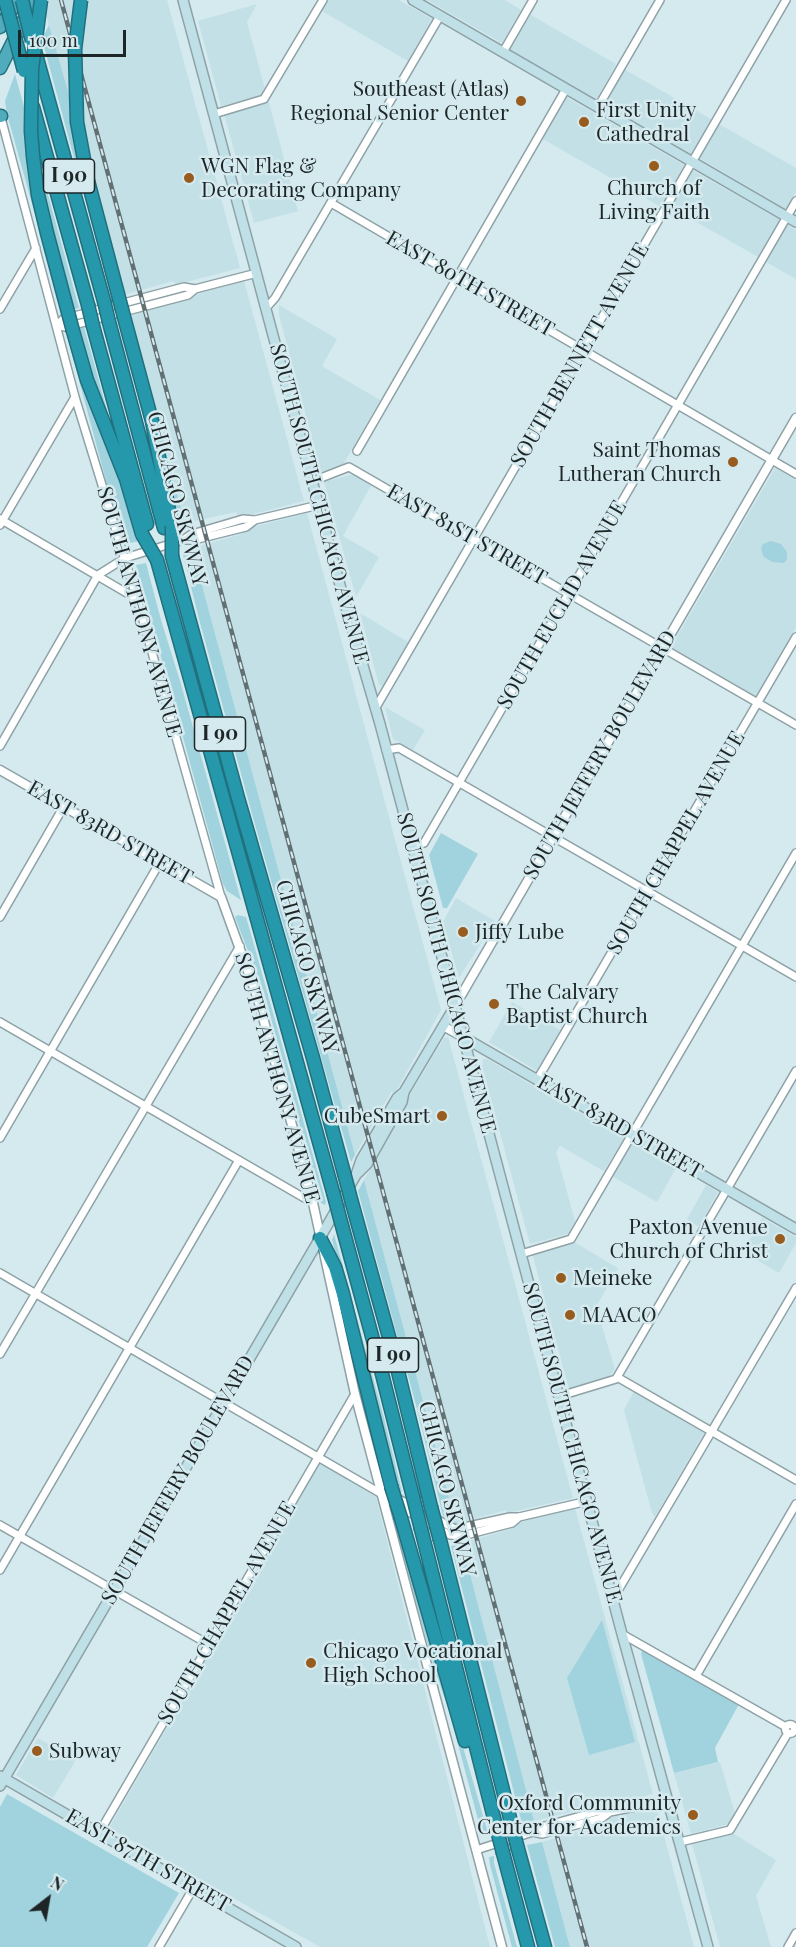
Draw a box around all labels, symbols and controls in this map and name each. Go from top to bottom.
scale bar [21,18,129,56]
text: 100 m [29,28,78,52]
place label: Southeast (Atlas) Regional Senior Center [290,76,509,126]
marker: Southeast (Atlas) Regional Senior Center [514,94,528,108]
place label: First Unity Cathedral [596,97,696,147]
marker: First Unity Cathedral [577,115,591,129]
place label: WGN Flag & Decorating Company [201,153,401,203]
road number: I 90 [44,159,94,193]
marker: Church of Living Faith [647,159,661,173]
marker: WGN Flag & Decorating Company [182,171,196,185]
place label: Church of Living Faith [598,175,710,225]
street label: EAST 80TH STREET [381,226,559,342]
street label: SOUTH BENNETT AVENUE [505,238,655,472]
street label: SOUTH SOUTH CHICAGO AVENUE [264,341,374,667]
street label: CHICAGO SKYWAY [142,409,212,589]
place label: Saint Thomas Lutheran Church [558,437,721,487]
marker: Saint Thomas Lutheran Church [726,455,740,469]
street label: EAST 81ST STREET [383,479,551,591]
street label: SOUTH ANTHONY AVENUE [91,484,187,740]
street label: SOUTH EUCLID AVENUE [492,496,632,714]
street label: SOUTH JEFFERY BOULEVARD [518,626,682,884]
road number: I 90 [194,717,246,751]
street label: SOUTH CHAPPEL AVENUE [602,727,750,959]
street label: EAST 83RD STREET [23,775,197,891]
street label: SOUTH SOUTH CHICAGO AVENUE [391,810,501,1136]
street label: CHICAGO SKYWAY [270,877,344,1057]
place label: Jiffy Lube [475,919,564,945]
marker: Jiffy Lube [456,925,470,939]
street label: SOUTH ANTHONY AVENUE [229,950,325,1206]
place label: The Calvary Baptist Church [506,979,648,1029]
marker: The Calvary Baptist Church [487,997,501,1011]
street label: EAST 83RD STREET [533,1069,707,1185]
place label: CubeSmart [324,1103,430,1129]
marker: CubeSmart [435,1109,449,1123]
place label: Paxton Avenue Church of Christ [609,1214,768,1264]
marker: Paxton Avenue Church of Christ [773,1232,787,1246]
place label: Meineke [573,1265,652,1291]
marker: Meineke [554,1271,568,1285]
street label: SOUTH SOUTH CHICAGO AVENUE [517,1280,627,1606]
place label: MAACO [582,1302,657,1328]
marker: MAACO [563,1308,577,1322]
road number: I 90 [368,1338,418,1372]
street label: SOUTH JEFFERY BOULEVARD [96,1351,260,1609]
street label: CHICAGO SKYWAY [413,1399,481,1579]
street label: SOUTH CHAPPEL AVENUE [153,1497,301,1729]
place label: Chicago Vocational High School [323,1638,502,1688]
marker: Chicago Vocational High School [304,1656,318,1670]
place label: Subway [49,1738,121,1764]
marker: Subway [30,1744,44,1758]
place label: Oxford Community Center for Academics [477,1790,681,1840]
street label: EAST 87TH STREET [61,1804,235,1918]
marker: Oxford Community Center for Academics [686,1808,700,1822]
north arrow [18,1869,78,1929]
text: N [47,1871,68,1895]

